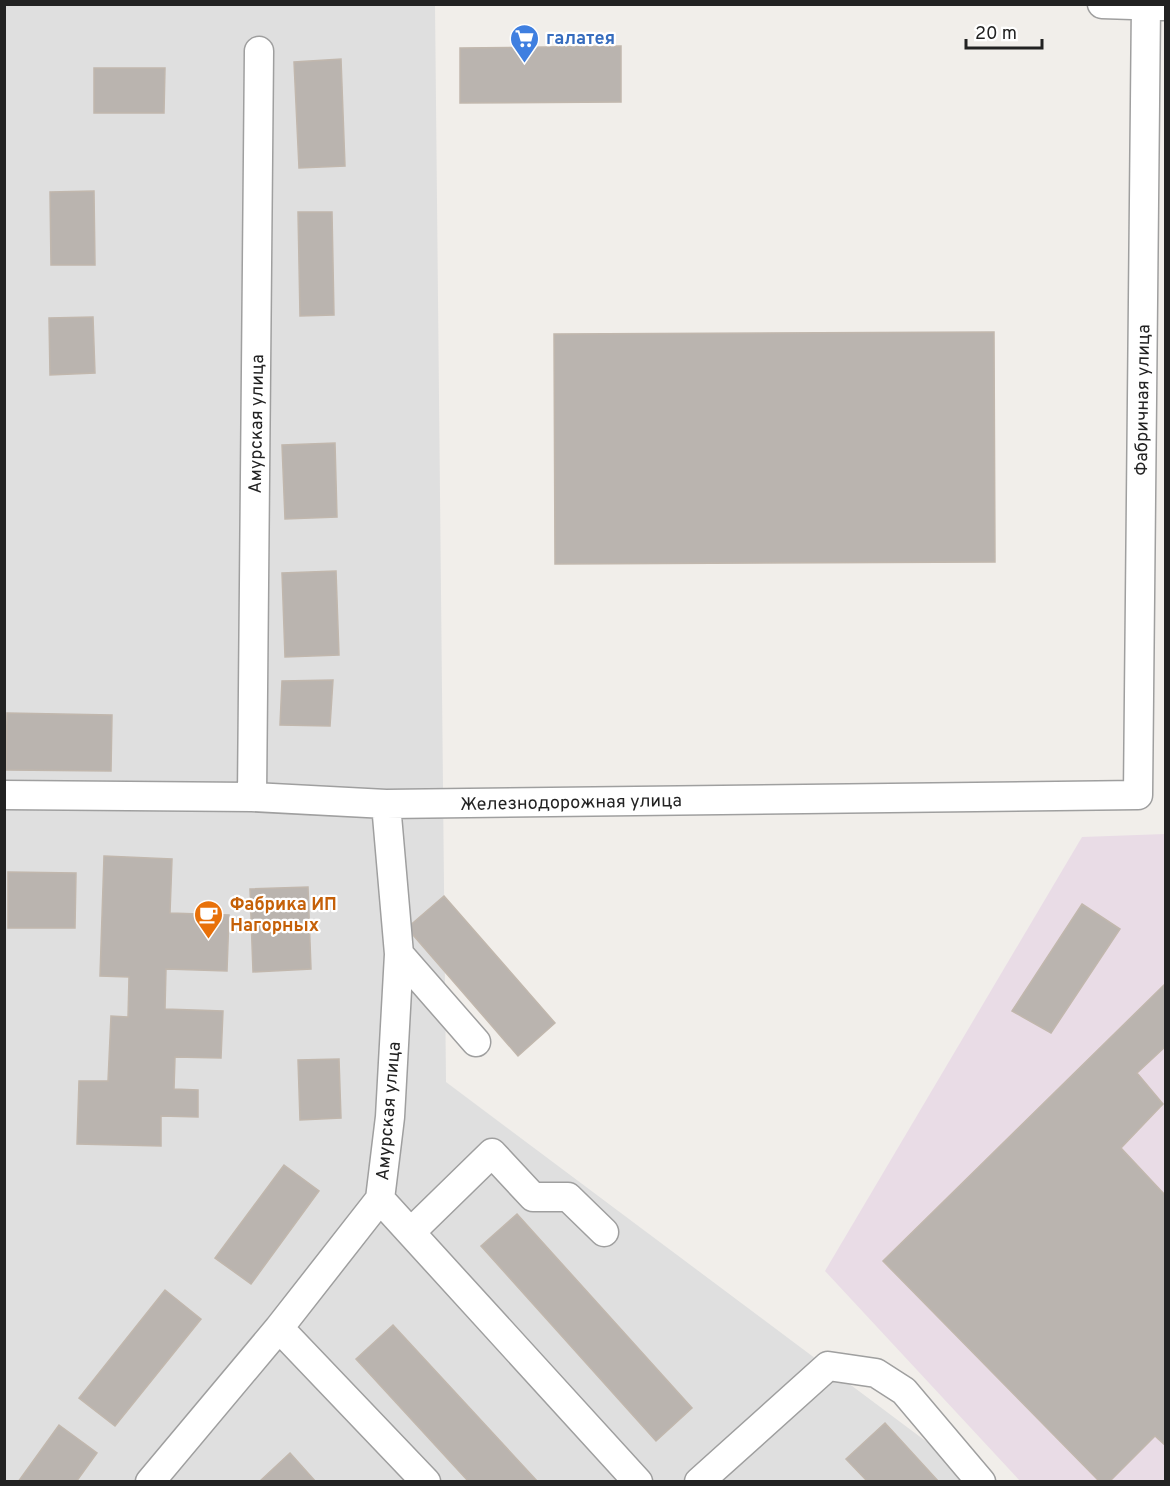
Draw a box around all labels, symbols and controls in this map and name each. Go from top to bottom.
scale bar [966,12,1042,50]
supermarket icon: галатея [509,22,541,64]
text: 20 m [975,23,1017,46]
place label: галатея [546,28,615,51]
street label: Фабричная улица [1131,324,1156,476]
street label: Амурская улица [245,354,270,494]
street label: Железнодорожная улица [460,790,682,817]
place label: Фабрика ИП Нагорных [230,894,337,938]
cafe icon: Фабрика ИП Нагорных [193,898,225,940]
street label: Амурская улица [372,1041,407,1182]

